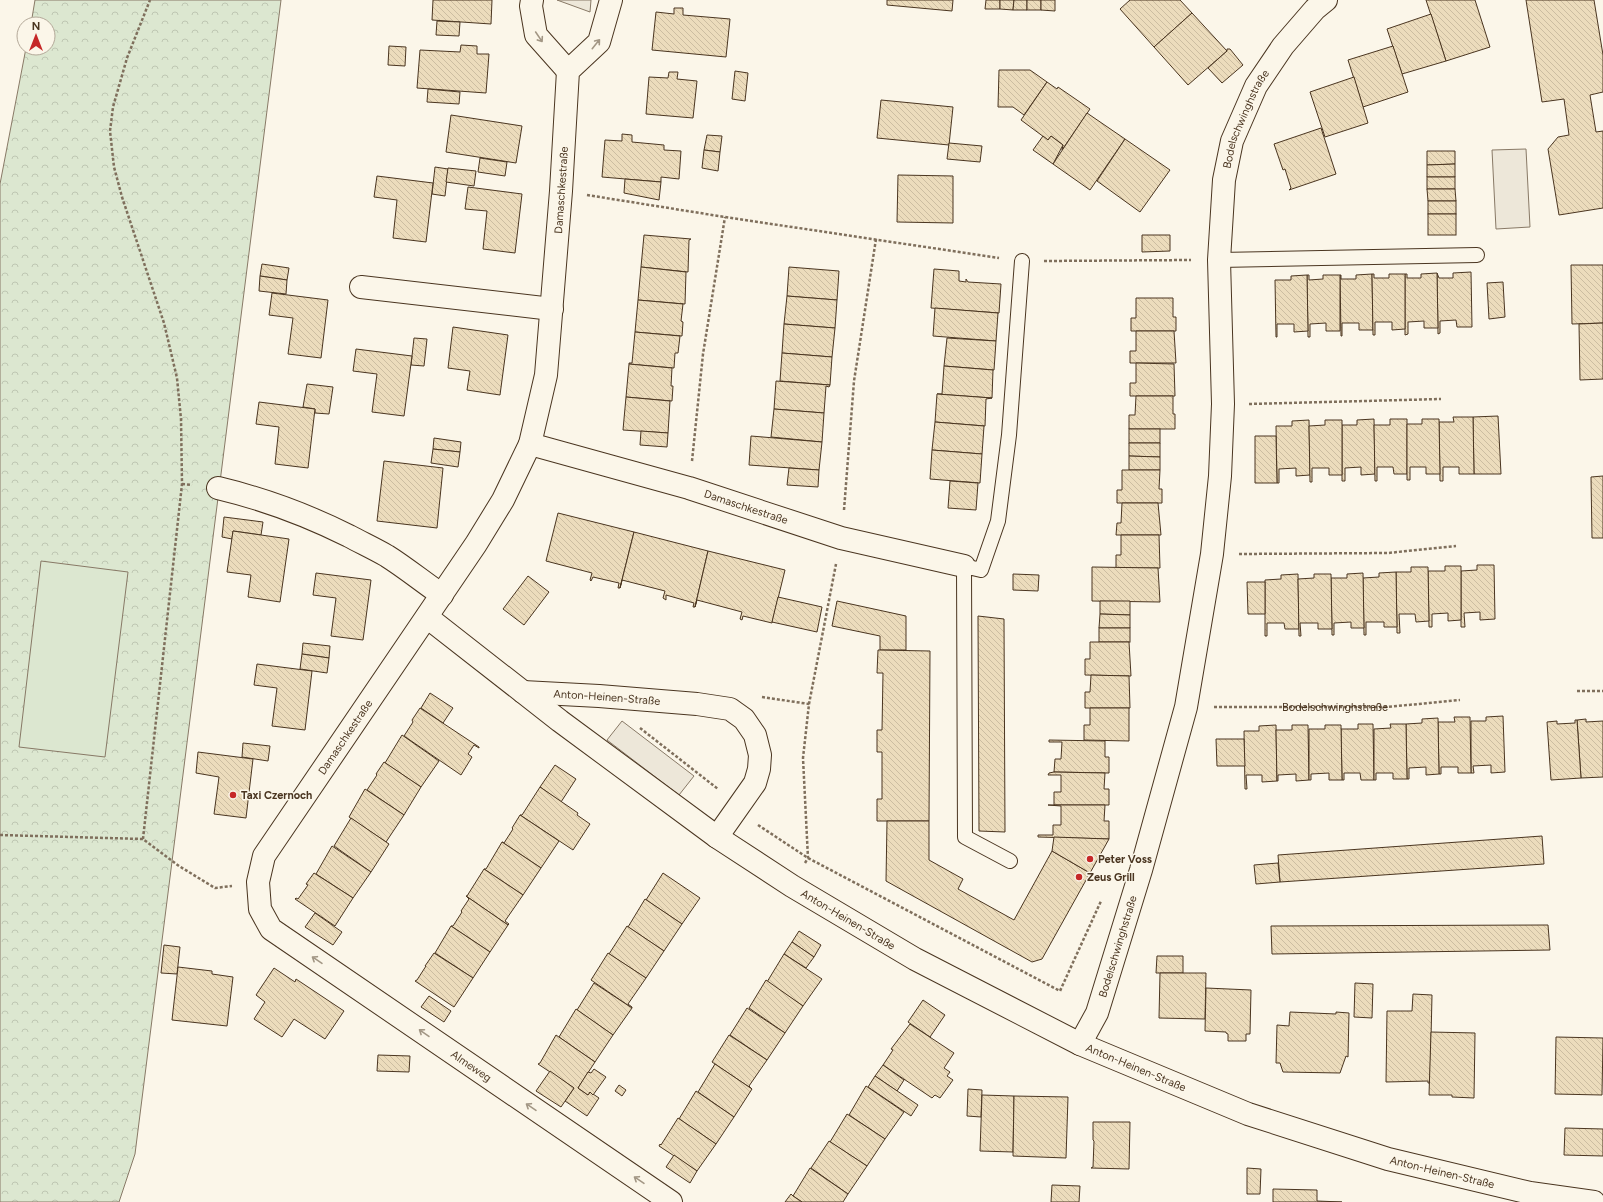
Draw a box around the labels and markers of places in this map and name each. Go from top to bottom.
place label: Taxi Czernoch [241,789,312,802]
marker: Taxi Czernoch [228,790,238,800]
place label: Peter Voss [1098,853,1152,866]
marker: Peter Voss [1085,854,1095,864]
place label: Zeus Grill [1087,871,1135,884]
marker: Zeus Grill [1074,872,1084,882]

